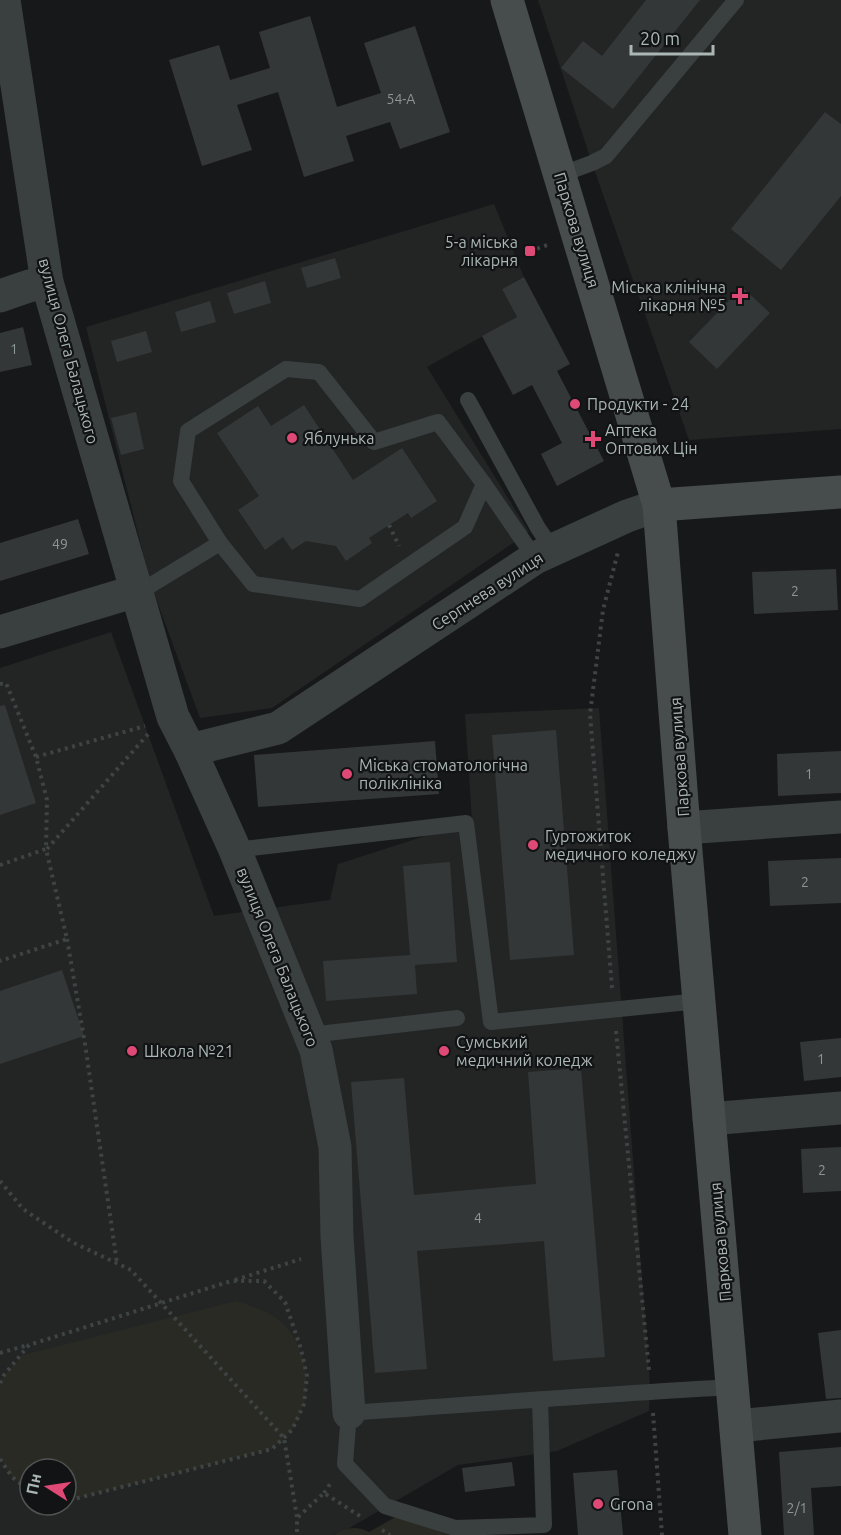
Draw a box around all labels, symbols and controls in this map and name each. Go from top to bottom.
scale bar [631,18,714,56]
text: 20 m [640,28,680,48]
house number: 54-А [387,91,415,107]
street label: Паркова вулиця [551,170,603,290]
place label: 5-а міська лікарня [445,233,518,269]
marker: 5-а міська лікарня [523,244,537,258]
street label: вулиця Олега Балацького [35,256,103,446]
place label: Міська клінічна лікарня №5 [611,278,726,314]
marker: Міська клінічна лікарня №5 [731,287,749,305]
house number: 1 [10,341,18,357]
place label: Продукти - 24 [587,395,689,413]
marker: Продукти - 24 [568,397,582,411]
place label: Аптека Оптових Цін [605,421,698,457]
place label: Яблунька [304,429,374,447]
marker: Яблунька [285,431,299,445]
marker: Аптека Оптових Цін [586,432,600,446]
house number: 49 [52,536,68,552]
street label: Серпнева вулиця [428,548,546,634]
house number: 2 [791,583,799,599]
street label: Паркова вулиця [666,697,692,817]
place label: Міська стоматологічна поліклініка [359,756,528,792]
house number: 1 [805,766,813,782]
marker: Міська стоматологічна поліклініка [340,767,354,781]
place label: Гуртожиток медичного коледжу [545,827,696,863]
marker: Гуртожиток медичного коледжу [526,838,540,852]
street label: вулиця Олега Балацького [234,865,322,1049]
house number: 2 [801,874,809,890]
place label: Сумський медичний коледж [456,1033,593,1069]
place label: Школа №21 [144,1042,234,1060]
marker: Школа №21 [125,1044,139,1058]
marker: Сумський медичний коледж [437,1044,451,1058]
house number: 1 [817,1051,825,1067]
house number: 2 [818,1162,826,1178]
street label: Паркова вулиця [706,1182,734,1302]
house number: 4 [474,1210,482,1226]
north arrow [18,1457,78,1517]
text: Пн [22,1472,44,1496]
place label: Grona [610,1495,653,1513]
marker: Grona [591,1497,605,1511]
house number: 2/1 [787,1500,807,1516]

